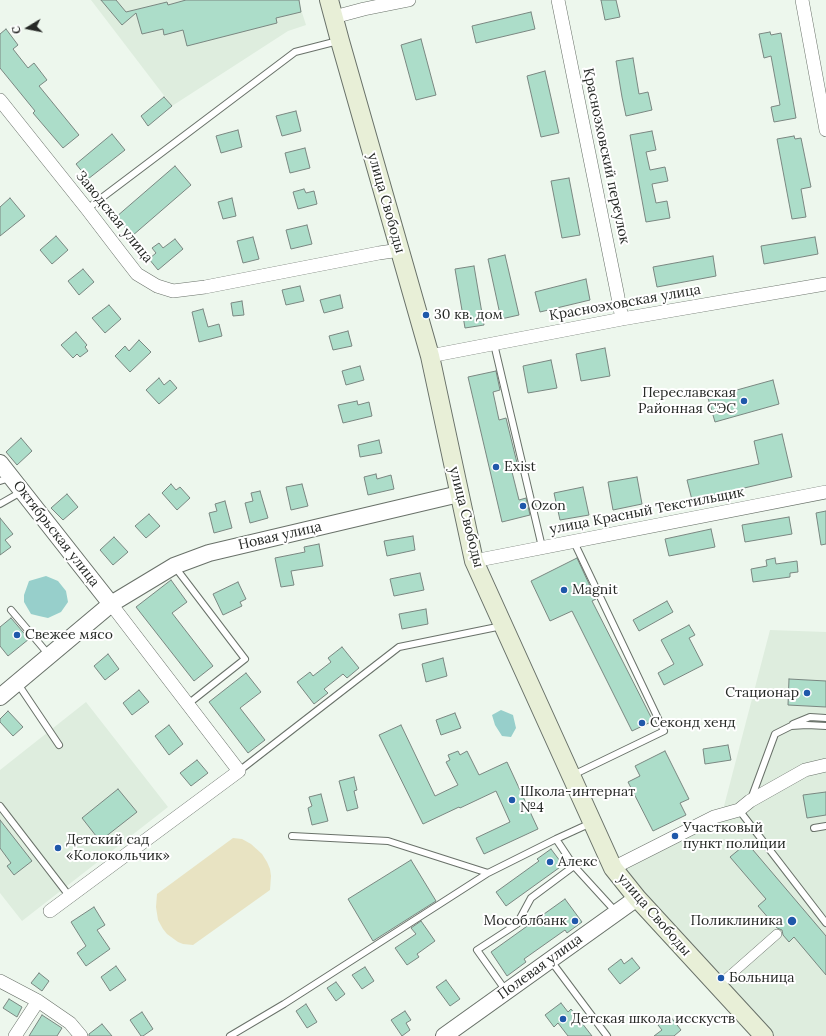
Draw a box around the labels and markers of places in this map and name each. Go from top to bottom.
place label: 30 кв. дом [434,307,503,323]
marker: 30 кв. дом [421,310,431,320]
place label: Переславская Районная СЭС [638,385,736,418]
marker: Переславская Районная СЭС [739,396,749,406]
place label: Exist [504,459,536,475]
marker: Exist [491,462,501,472]
place label: Ozon [531,498,566,514]
marker: Ozon [518,501,528,511]
place label: Magnit [572,582,618,598]
marker: Magnit [559,585,569,595]
place label: Свежее мясо [25,627,113,643]
marker: Свежее мясо [12,630,22,640]
place label: Стационар [725,685,799,701]
marker: Стационар [802,688,812,698]
place label: Секонд хенд [650,715,736,731]
marker: Секонд хенд [637,718,647,728]
place label: Школа-интернат №4 [520,784,635,816]
marker: Школа-интернат №4 [507,795,517,805]
place label: Участковый пункт полиции [683,820,786,852]
marker: Участковый пункт полиции [670,831,680,841]
place label: Детский сад «Колокольчик» [66,832,170,864]
marker: Детский сад «Колокольчик» [53,843,63,853]
place label: Алекс [558,854,598,870]
marker: Алекс [545,857,555,867]
place label: Мособлбанк [483,913,567,929]
place label: Поликлиника [691,913,783,929]
marker: Поликлиника [786,915,798,927]
marker: Мособлбанк [570,916,580,926]
place label: Больница [729,970,795,986]
marker: Больница [716,973,726,983]
place label: Детская школа исскуств [571,1011,735,1027]
marker: Детская школа исскуств [558,1014,568,1024]

